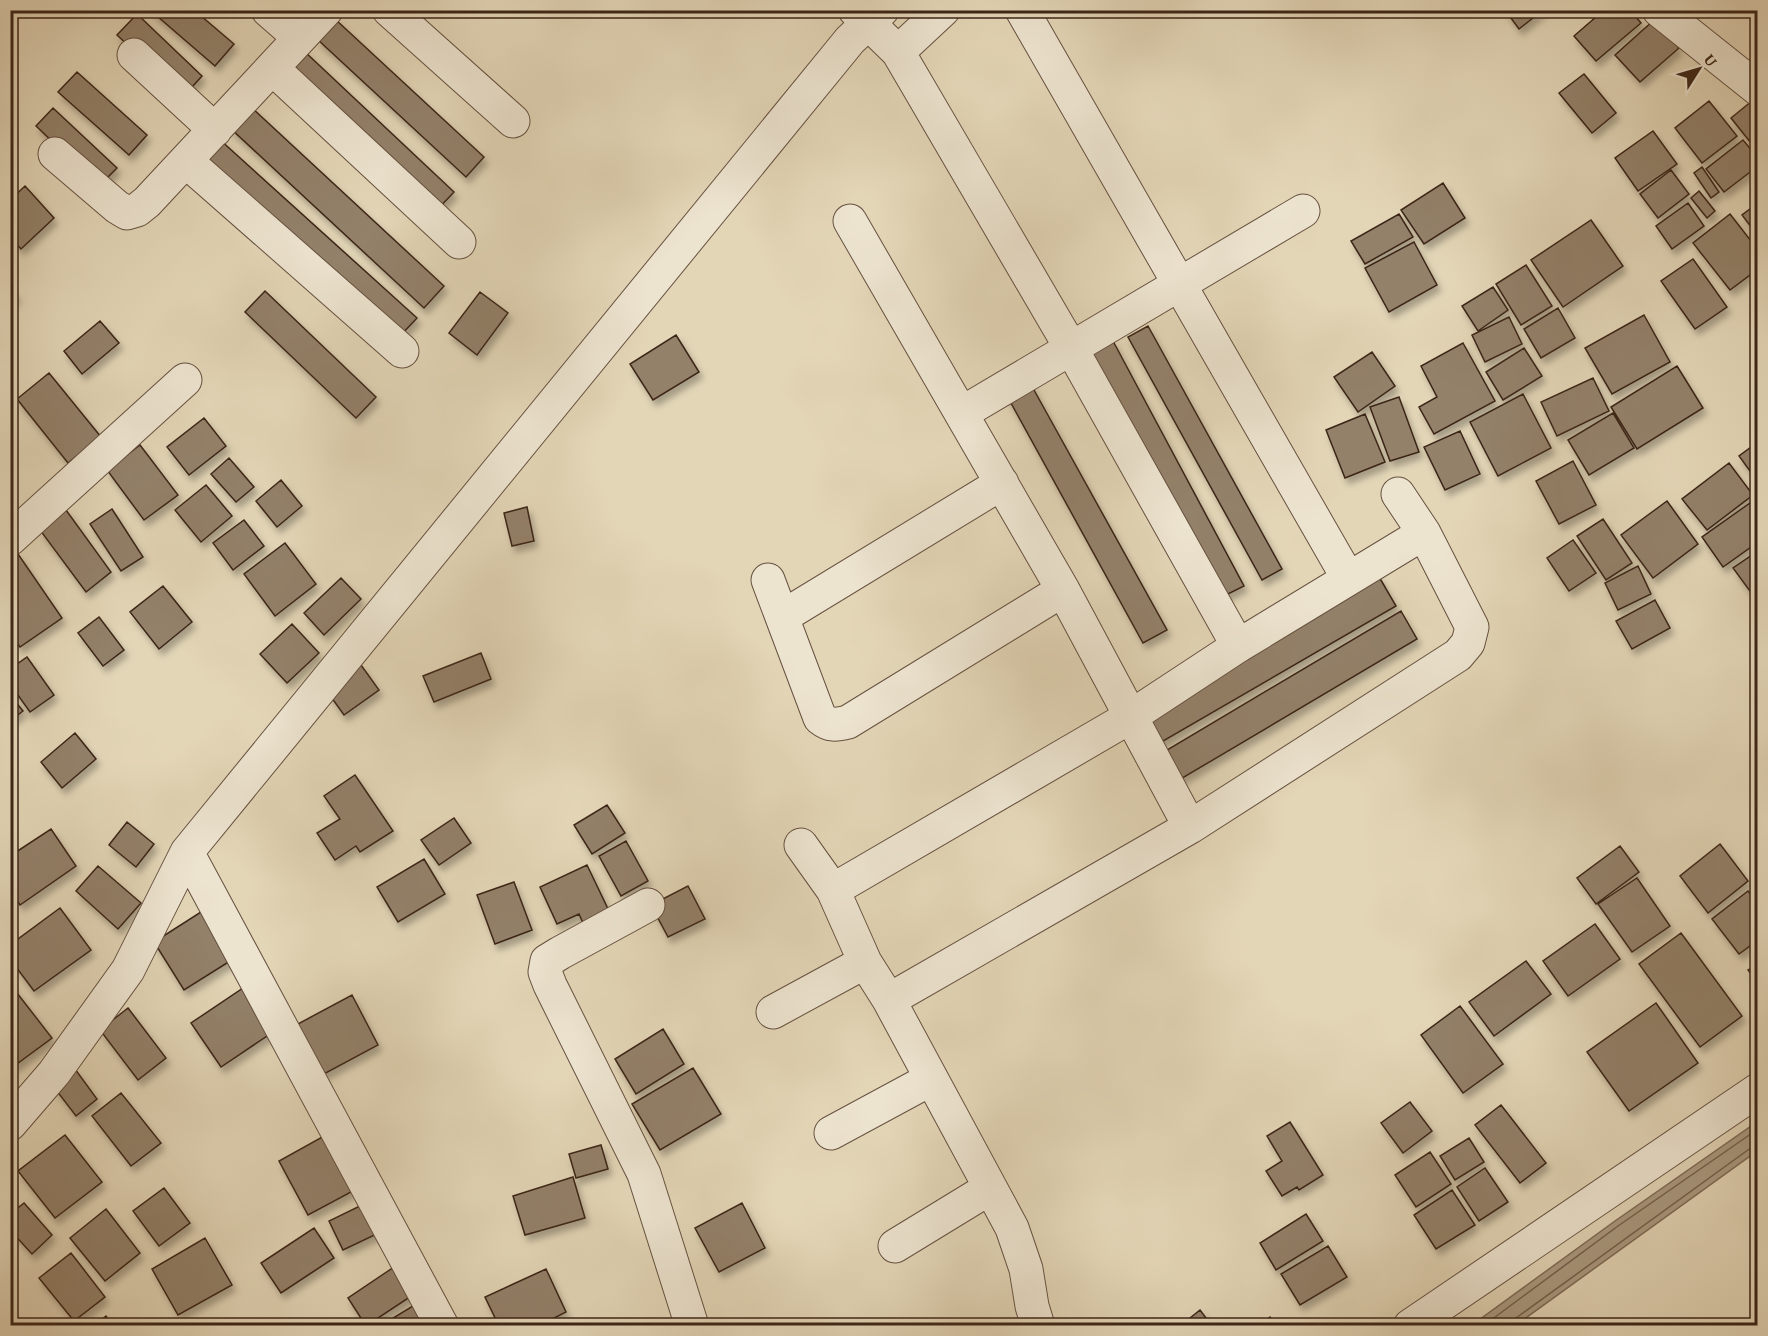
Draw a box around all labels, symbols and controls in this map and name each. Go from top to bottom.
north arrow [1669,39,1729,99]
text: U [1698,48,1724,72]

